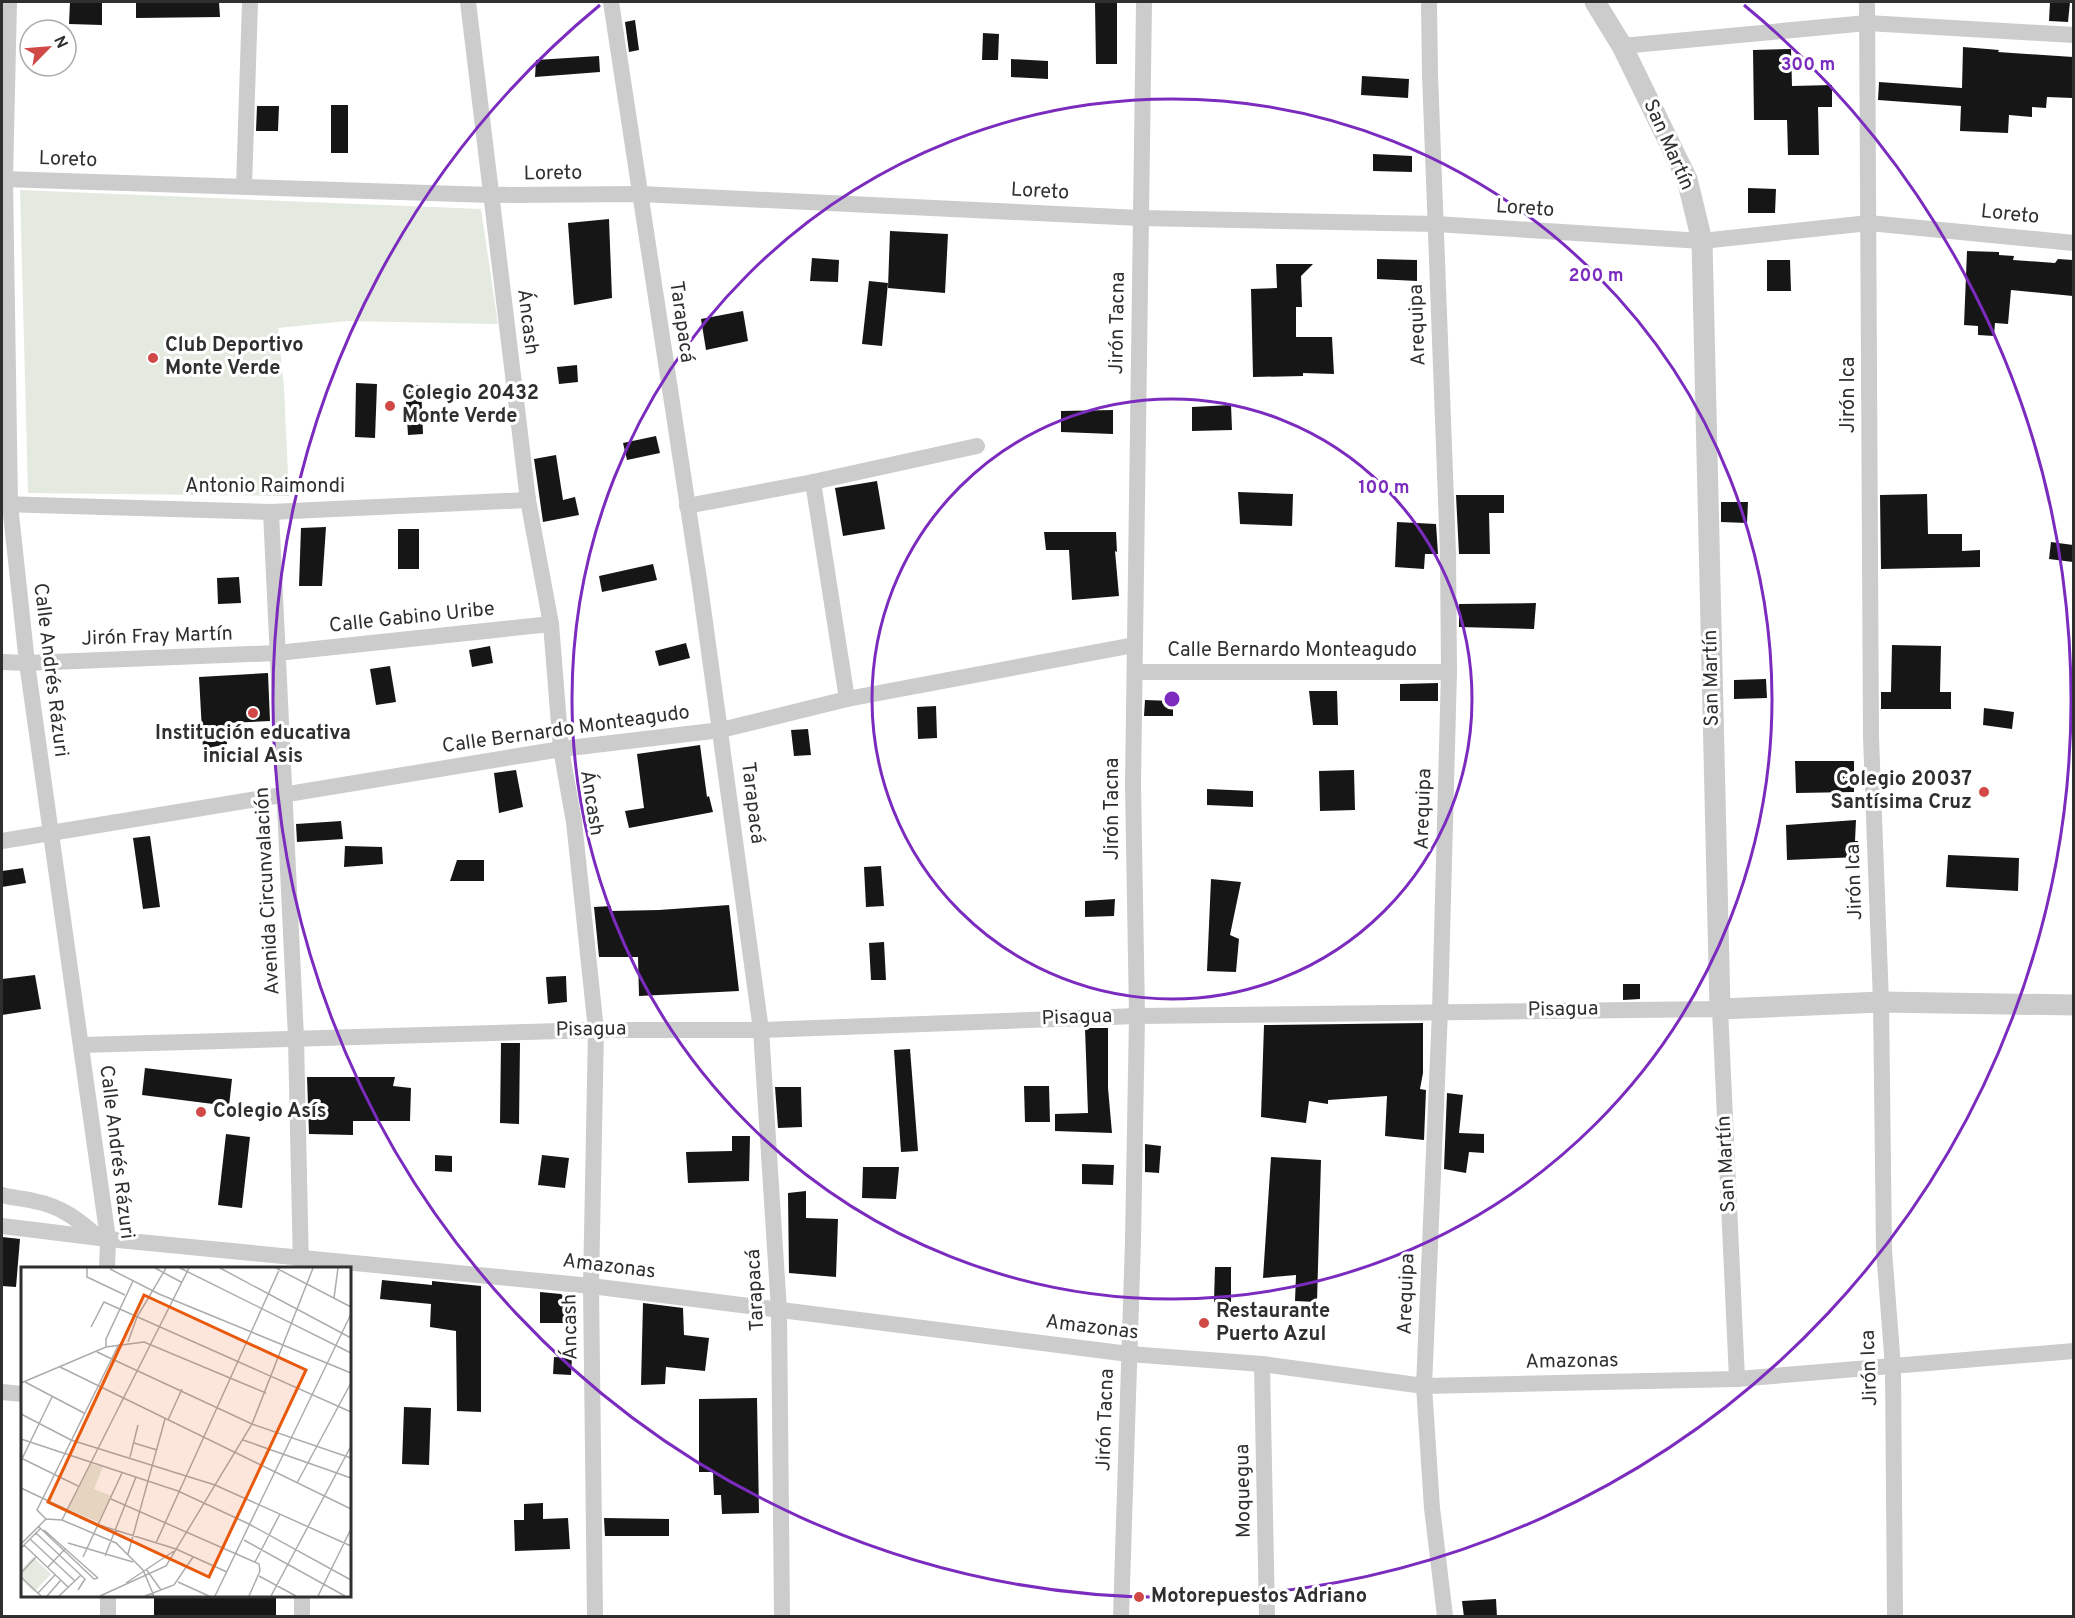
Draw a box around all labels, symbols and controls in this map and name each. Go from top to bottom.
north arrow [18,18,78,78]
text: N [48,33,71,52]
text: 300 m [1781,54,1835,77]
street label: San Martín [1636,95,1700,195]
street label: Loreto [38,146,98,174]
street label: Loreto [523,160,583,188]
street label: Loreto [1010,177,1070,207]
street label: Loreto [1495,194,1555,224]
street label: Loreto [1979,199,2041,231]
text: 200 m [1568,265,1624,288]
street label: Jirón Tacna [1104,271,1132,375]
street label: Tarapacá [662,279,700,365]
street label: Arequipa [1404,284,1432,366]
street label: Áncash [510,287,546,356]
place label: Club Deportivo Monte Verde [165,333,304,382]
marker: Club Deportivo Monte Verde [146,351,160,365]
street label: Jirón Ica [1836,357,1862,433]
place label: Colegio 20432 Monte Verde [402,381,539,430]
marker: Colegio 20432 Monte Verde [383,399,397,413]
street label: Antonio Raimondi [185,474,345,500]
text: 100 m [1358,477,1410,500]
street label: Calle Andrés Rázuri [26,581,74,759]
street label: Calle Gabino Uribe [328,596,496,640]
street label: Jirón Fray Martín [81,621,233,653]
street label: San Martín [1698,629,1726,727]
street label: Calle Bernardo Monteagudo [1167,638,1417,664]
centre of rings [1162,689,1182,709]
street label: Calle Bernardo Monteagudo [441,700,691,760]
marker: Institución educativa inicial Asis [246,706,260,720]
place label: Institución educativa inicial Asis [155,721,351,770]
street label: Jirón Tacna [1100,758,1126,860]
street label: Tarapacá [734,761,770,845]
place label: Colegio 20037 Santísima Cruz [1830,767,1972,816]
street label: Áncash [573,768,611,838]
street label: Arequipa [1410,768,1438,850]
marker: Colegio 20037 Santísima Cruz [1977,785,1991,799]
street label: Avenida Circunvalación [250,786,286,996]
street label: Jirón Ica [1841,843,1869,921]
street label: Pisagua [1527,996,1599,1024]
street label: Pisagua [1041,1004,1113,1032]
street label: Pisagua [555,1016,627,1044]
street label: Calle Andrés Rázuri [92,1063,140,1241]
place label: Colegio Asís [213,1099,327,1125]
marker: Colegio Asís [194,1105,208,1119]
street label: San Martín [1711,1115,1743,1213]
street label: Amazonas [561,1248,657,1286]
street label: Tarapacá [741,1248,771,1332]
street label: Arequipa [1393,1253,1421,1335]
inset map [21,1267,351,1597]
street label: Áncash [555,1294,585,1360]
place label: Restaurante Puerto Azul [1216,1299,1330,1348]
street label: Amazonas [1044,1309,1140,1347]
marker: Restaurante Puerto Azul [1197,1316,1211,1330]
street label: Jirón Ica [1856,1329,1884,1407]
street label: Amazonas [1525,1348,1619,1376]
street label: Jirón Tacna [1091,1368,1121,1472]
street label: Moquegua [1230,1444,1258,1538]
place label: Motorepuestos Adriano [1151,1584,1367,1610]
marker: Motorepuestos Adriano [1132,1590,1146,1604]

